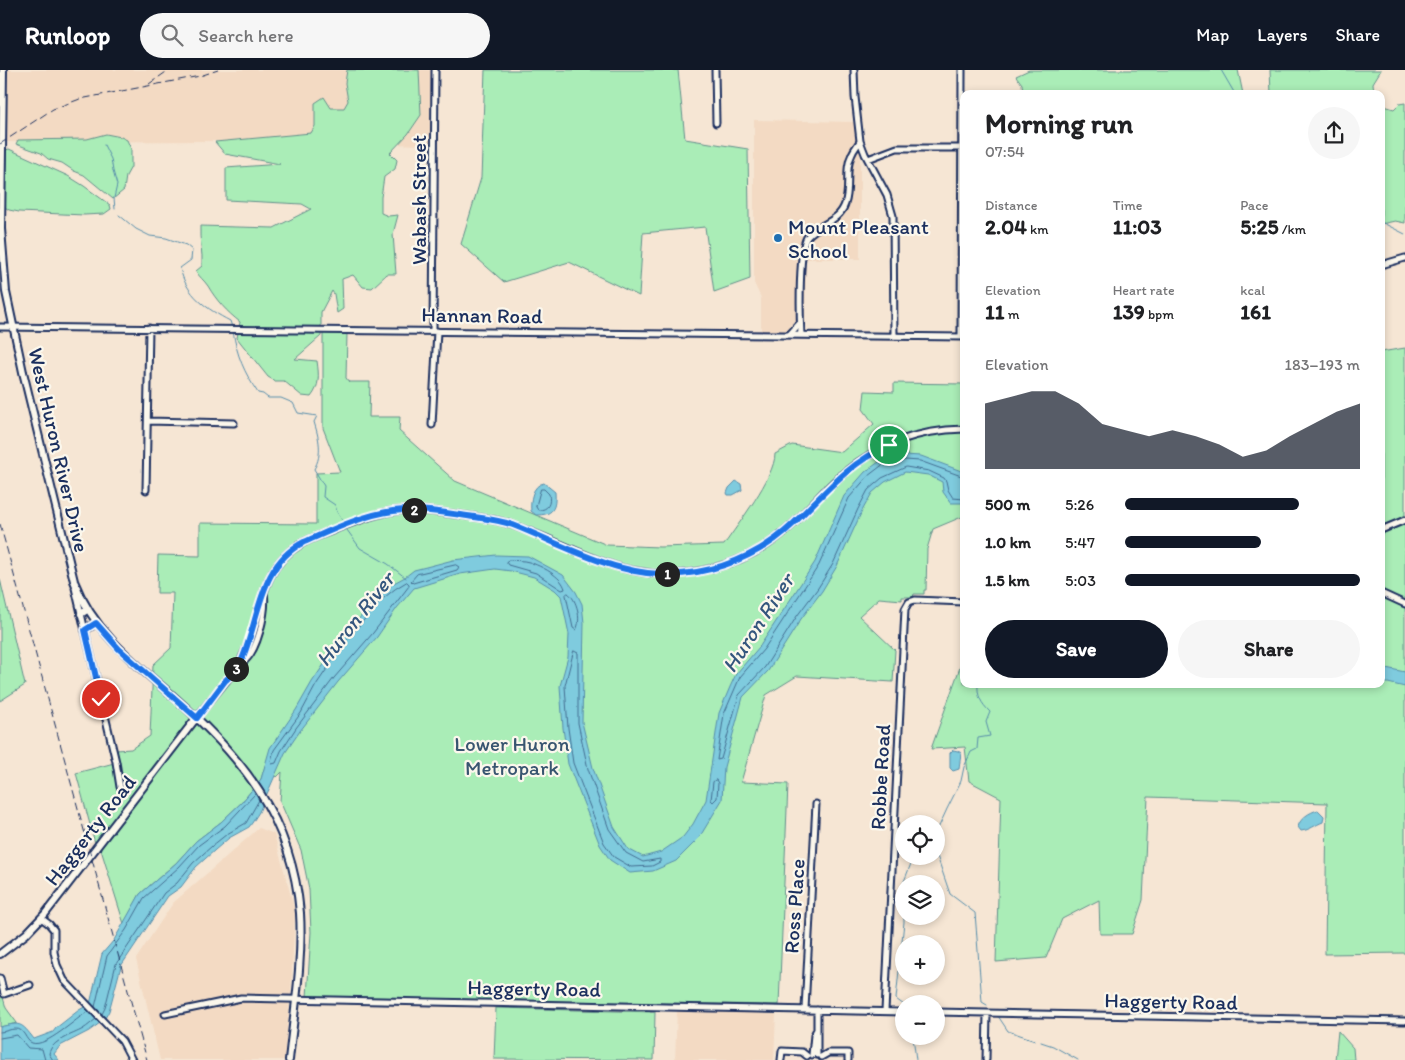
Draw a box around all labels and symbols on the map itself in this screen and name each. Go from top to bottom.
street label: Wabash Street [406,135,431,265]
place label: Mount Pleasant School [788,214,929,263]
marker: Mount Pleasant School [772,232,784,244]
street label: Hannan Road [421,301,543,329]
street label: West Huron River Drive [23,345,95,555]
pin [868,424,910,466]
pin: 2 [402,498,426,522]
pin: 1 [654,562,680,586]
water label: Huron River [310,565,402,672]
water label: Huron River [716,567,801,678]
pin: 3 [224,656,248,682]
pin [80,678,122,720]
street label: Robbe Road [865,723,895,831]
park label: Lower Huron Metropark [454,731,570,780]
street label: Haggerty Road [39,769,141,890]
street label: Ross Place [778,858,810,954]
street label: Haggerty Road [467,974,601,1002]
street label: Haggerty Road [1104,987,1238,1015]

